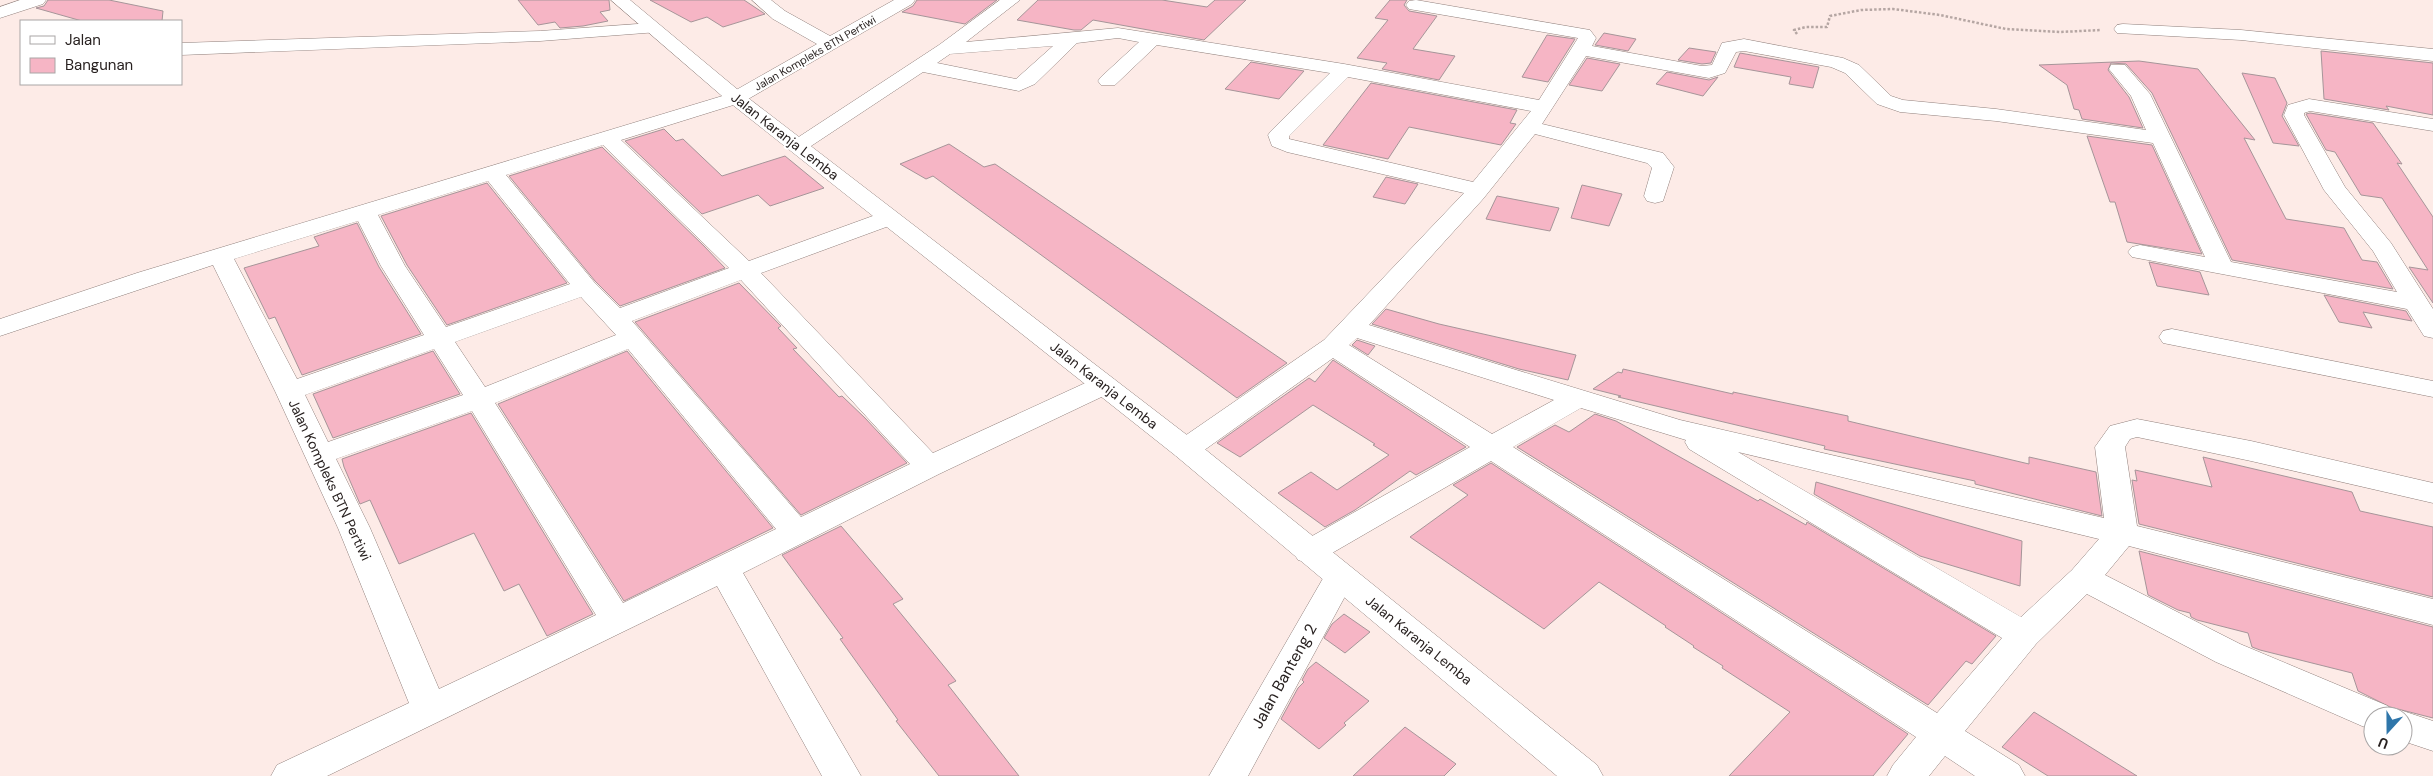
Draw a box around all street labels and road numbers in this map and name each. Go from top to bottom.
street label: Jalan Kompleks BTN Pertiwi [752,12,878,94]
street label: Jalan Karanja Lemba [727,88,843,184]
street label: Jalan Karanja Lemba [1046,337,1162,433]
street label: Jalan Kompleks BTN Pertiwi [285,396,375,564]
street label: Jalan Karanja Lemba [1362,591,1476,689]
street label: Jalan Banteng 2 [1247,620,1321,732]

